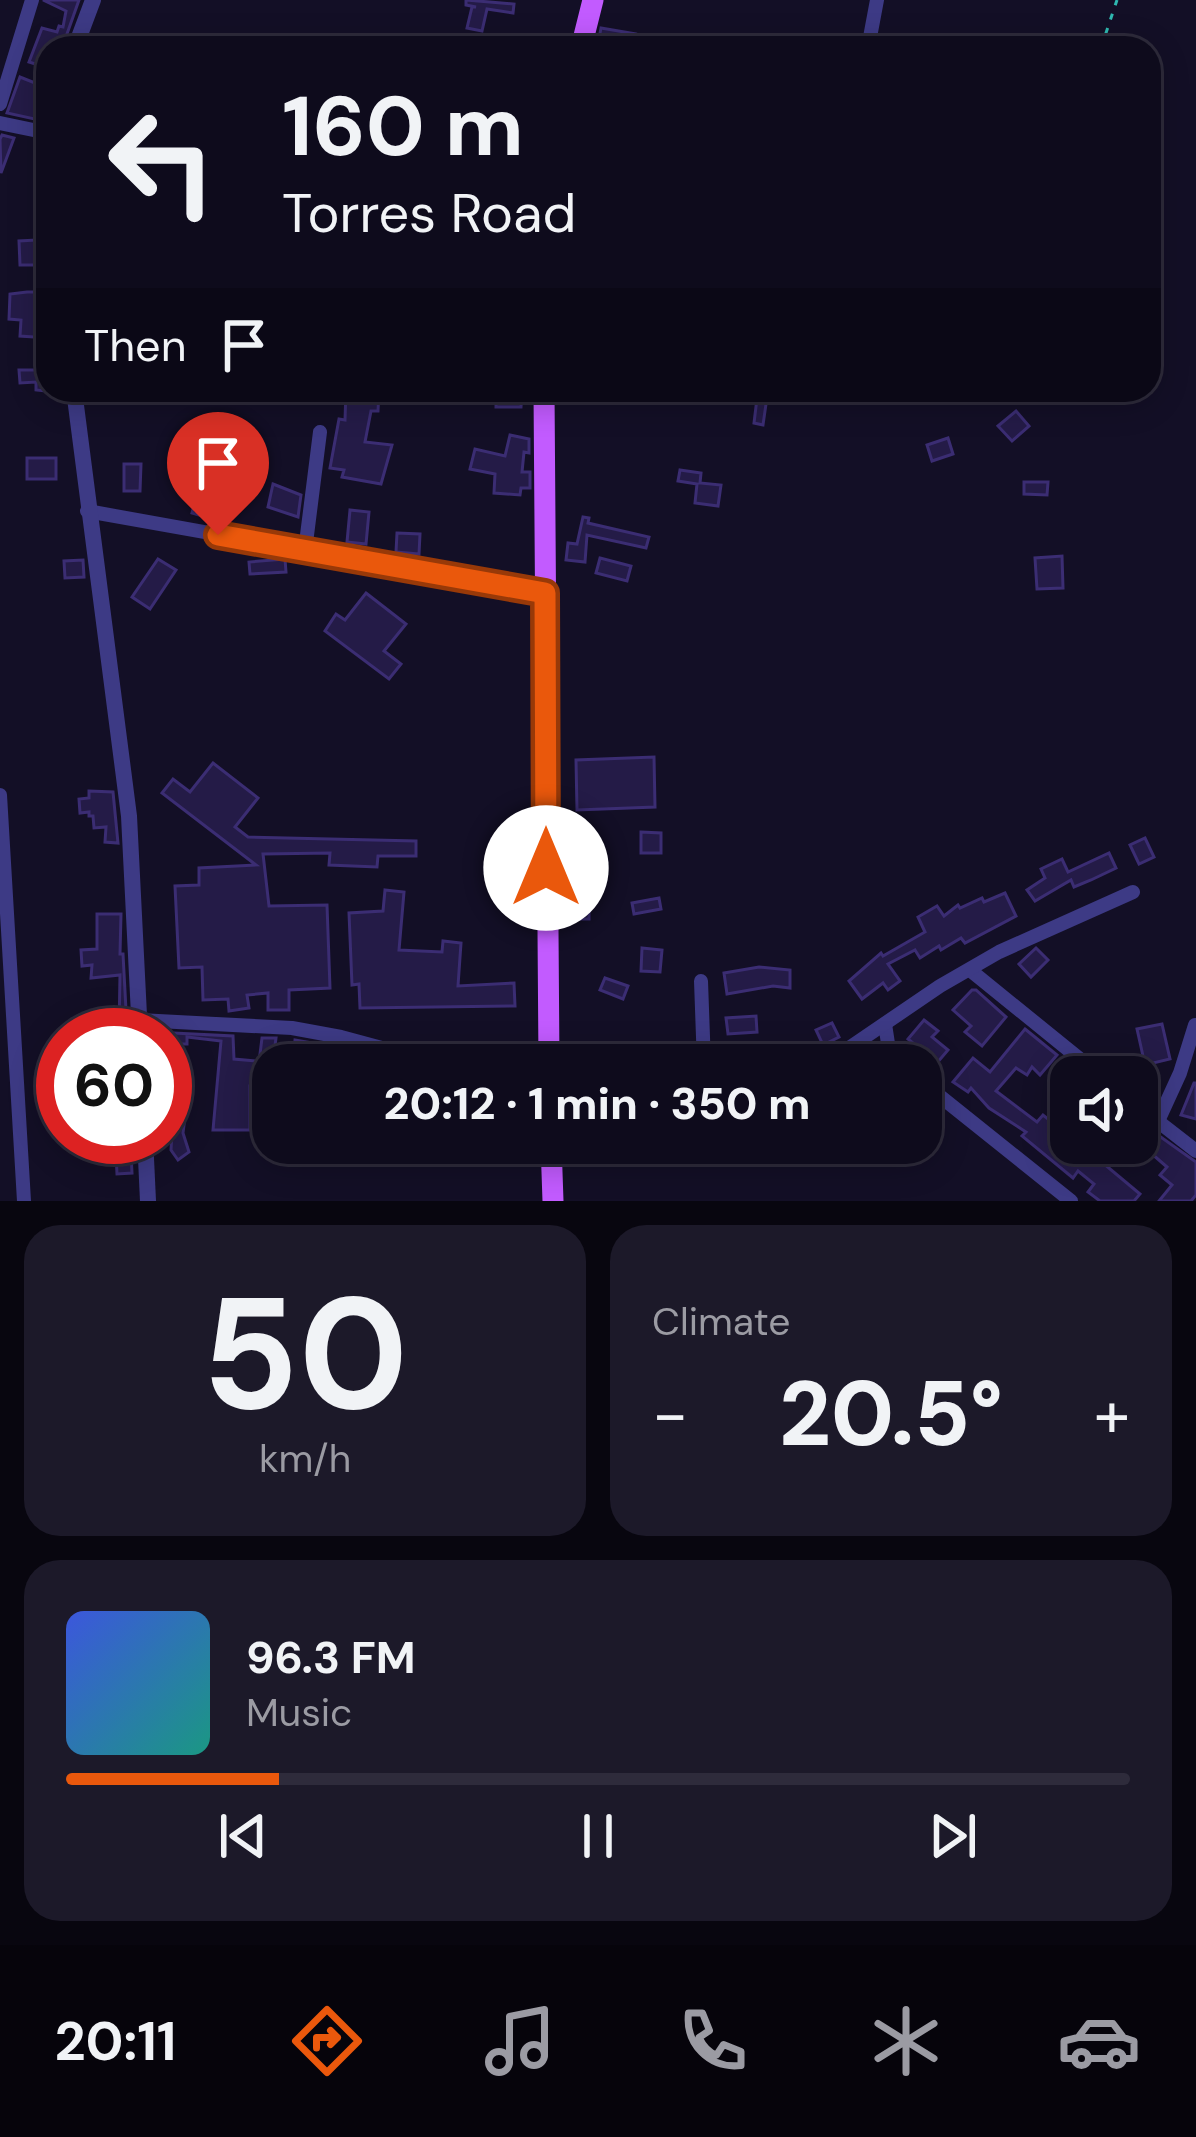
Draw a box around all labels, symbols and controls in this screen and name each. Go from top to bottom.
text: 160 m [282,72,524,181]
icon: left [84,84,240,240]
text: Torres Road [282,178,576,249]
icon: arrive [211,312,277,378]
text: Then [84,316,187,375]
pin [167,412,269,535]
icon: arrive [185,430,251,496]
position arrow [483,805,609,931]
speed limit sign: 60 [36,1008,192,1164]
map controls [1050,1056,1158,1164]
button: sound [1050,1056,1158,1164]
text: 20:12 · 1 min · 350 m [384,1074,810,1133]
text: 50 [202,1253,408,1456]
text: Climate [652,1296,790,1347]
text: 20.5° [779,1356,1003,1473]
text: − [652,1372,688,1457]
text: + [1094,1372,1130,1457]
text: km/h [259,1433,351,1484]
text: 96.3 FM [246,1628,416,1687]
text: Music [246,1687,352,1738]
icon: previous [210,1803,276,1869]
icon: pause [565,1803,631,1869]
icon: next [920,1803,986,1869]
icon: directions [285,1999,369,2083]
icon: music [478,1999,562,2083]
icon: phone [671,1999,755,2083]
icon: climate [864,1999,948,2083]
icon: car [1057,1999,1141,2083]
text: 20:11 [55,2006,176,2077]

